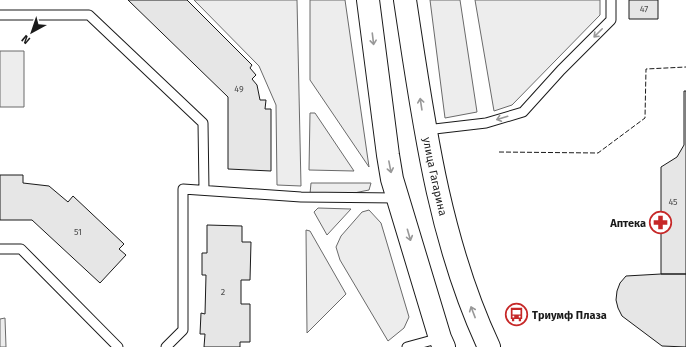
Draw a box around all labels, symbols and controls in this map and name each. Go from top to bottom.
house number: 47 [640,4,648,14]
north arrow [12,12,52,52]
one-way arrow [593,29,603,38]
text: N [19,32,33,47]
one-way arrow [369,32,377,45]
house number: 49 [234,84,244,94]
one-way arrow [417,98,425,111]
one-way arrow [496,115,509,122]
street label: улица Гагарина [420,136,449,217]
one-way arrow [387,161,395,174]
house number: 45 [668,197,678,207]
pharmacy icon: Аптека [648,210,674,236]
place label: Аптека [609,217,646,230]
house number: 51 [74,227,82,237]
one-way arrow [406,228,413,241]
house number: 2 [221,287,225,297]
bus stop icon: Триумф Плаза [503,302,529,328]
one-way arrow [469,305,476,318]
place label: Триумф Плаза [532,309,607,322]

